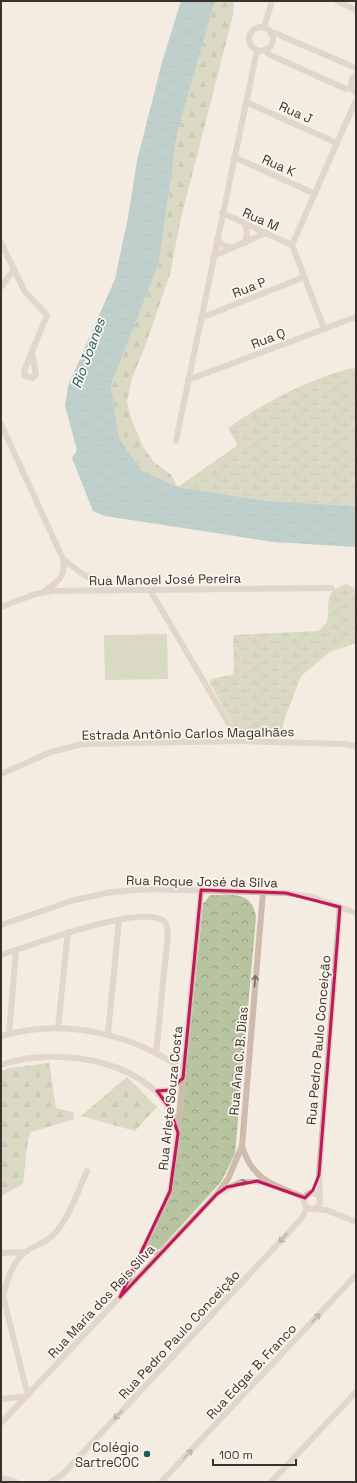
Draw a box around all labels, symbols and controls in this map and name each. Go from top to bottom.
street label: Rua J [276,98,315,127]
street label: Rua K [259,151,298,180]
street label: Rua M [240,204,282,235]
street label: Rua P [230,273,269,302]
water label: Rio Joanes [67,315,109,391]
street label: Rua Q [248,324,288,353]
street label: Rua Manoel José Pereira [89,570,242,589]
street label: Estrada Antônio Carlos Magalhães [81,723,295,744]
street label: Rua Roque José da Silva [126,872,278,891]
street label: Rua Pedro Paulo Conceição [303,954,334,1126]
one-way arrow [252,975,259,988]
street label: Rua Ana C. B. Dias [225,1006,252,1116]
street label: Rua Arlete Souza Costa [154,1024,187,1171]
one-way arrow [234,1178,247,1186]
one-way arrow [278,1233,288,1243]
street label: Rua Maria dos Reis Silva [44,1241,159,1362]
street label: Rua Pedro Paulo Conceição [115,1266,244,1402]
one-way arrow [311,1314,320,1324]
street label: Rua Edgar B. Franco [203,1320,300,1423]
one-way arrow [113,1410,123,1420]
place label: Colégio SartreCOC [75,1439,139,1471]
scale bar [213,1441,296,1467]
text: 100 m [219,1447,253,1463]
marker: Colégio SartreCOC [142,1449,152,1459]
one-way arrow [184,1449,193,1459]

